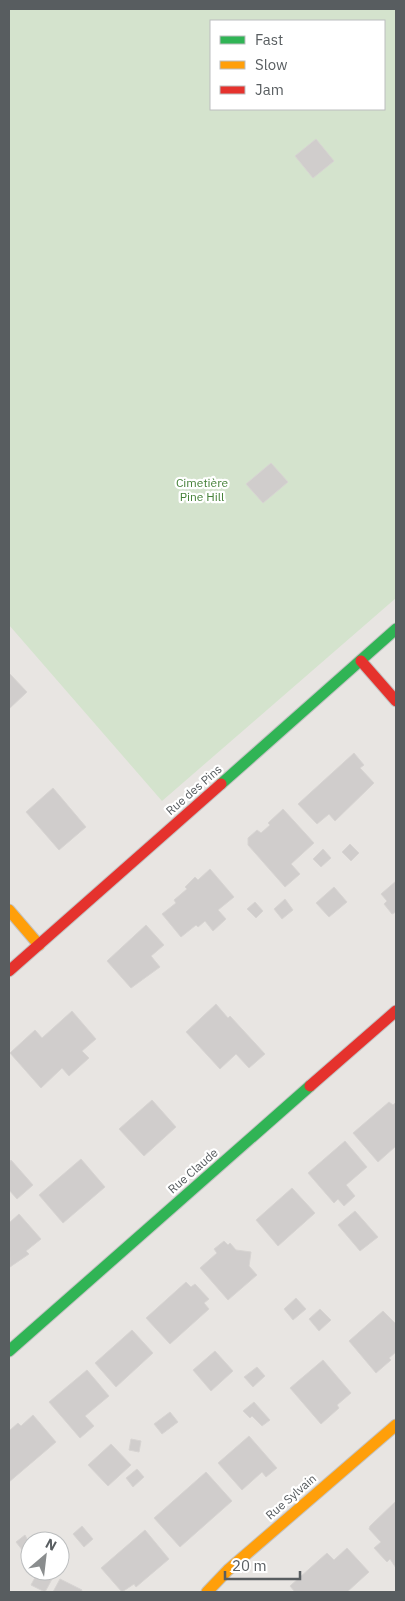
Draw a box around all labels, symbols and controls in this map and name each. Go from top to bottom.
legend [210,20,385,110]
text: Fast [255,30,283,49]
text: Slow [255,55,288,74]
text: Jam [255,80,284,99]
park label: Cimetière Pine Hill [176,475,229,504]
street label: Rue des Pins [163,761,225,818]
street label: Rue Claude [165,1145,221,1196]
street label: Rue Sylvain [262,1471,319,1523]
north arrow [20,1531,70,1581]
text: N [42,1534,60,1555]
scale bar [225,1548,300,1580]
text: 20 m [232,1556,267,1575]

